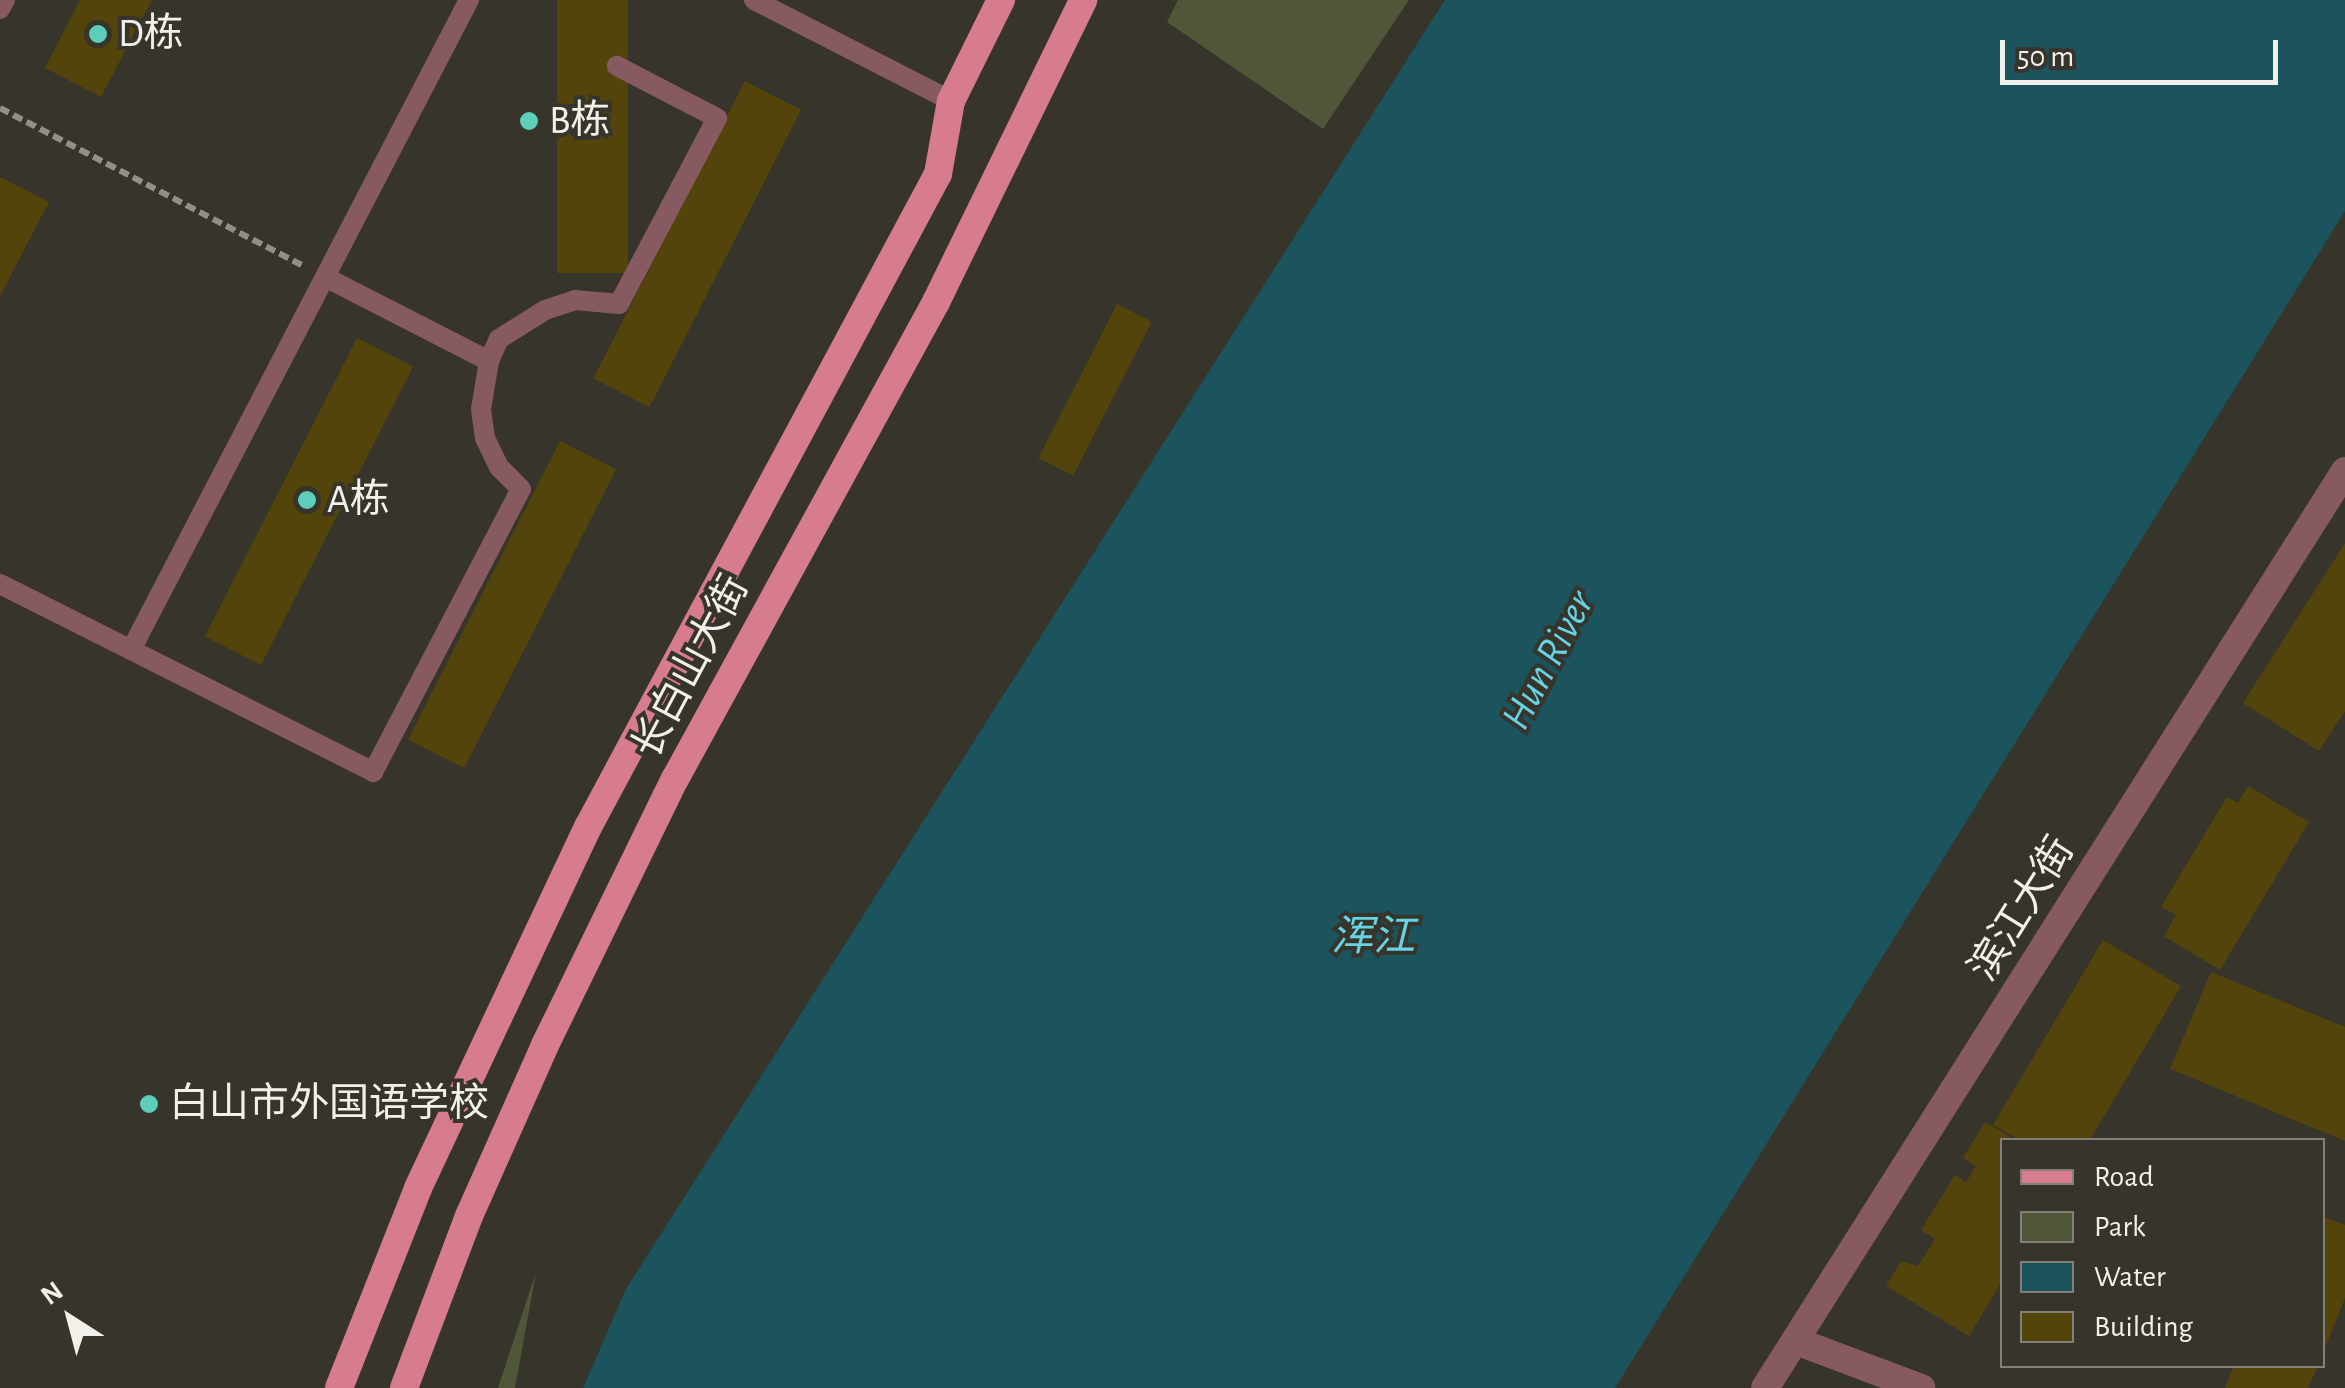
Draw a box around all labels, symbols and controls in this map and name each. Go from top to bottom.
place label: D栋 [118,10,184,58]
scale bar [2005,20,2282,82]
marker: D栋 [87,23,109,45]
text: 50 m [2017,42,2074,72]
place label: B栋 [549,97,610,145]
marker: B栋 [518,110,540,132]
place label: A栋 [327,476,390,524]
marker: A栋 [296,489,318,511]
street label: 长白山大街 [623,567,759,767]
water label: Hun River [1491,582,1605,738]
street label: 滨江大街 [1959,828,2085,990]
water label: 浑江 [1331,912,1415,962]
place label: 白山市外国语学校 [169,1080,489,1128]
marker: 白山市外国语学校 [138,1093,160,1115]
legend [2000,1138,2325,1368]
text: Road [2094,1162,2154,1192]
text: Park [2094,1212,2146,1242]
text: Water [2094,1262,2166,1292]
north arrow [20,1268,120,1368]
text: N [36,1277,68,1311]
text: Building [2094,1312,2193,1342]

